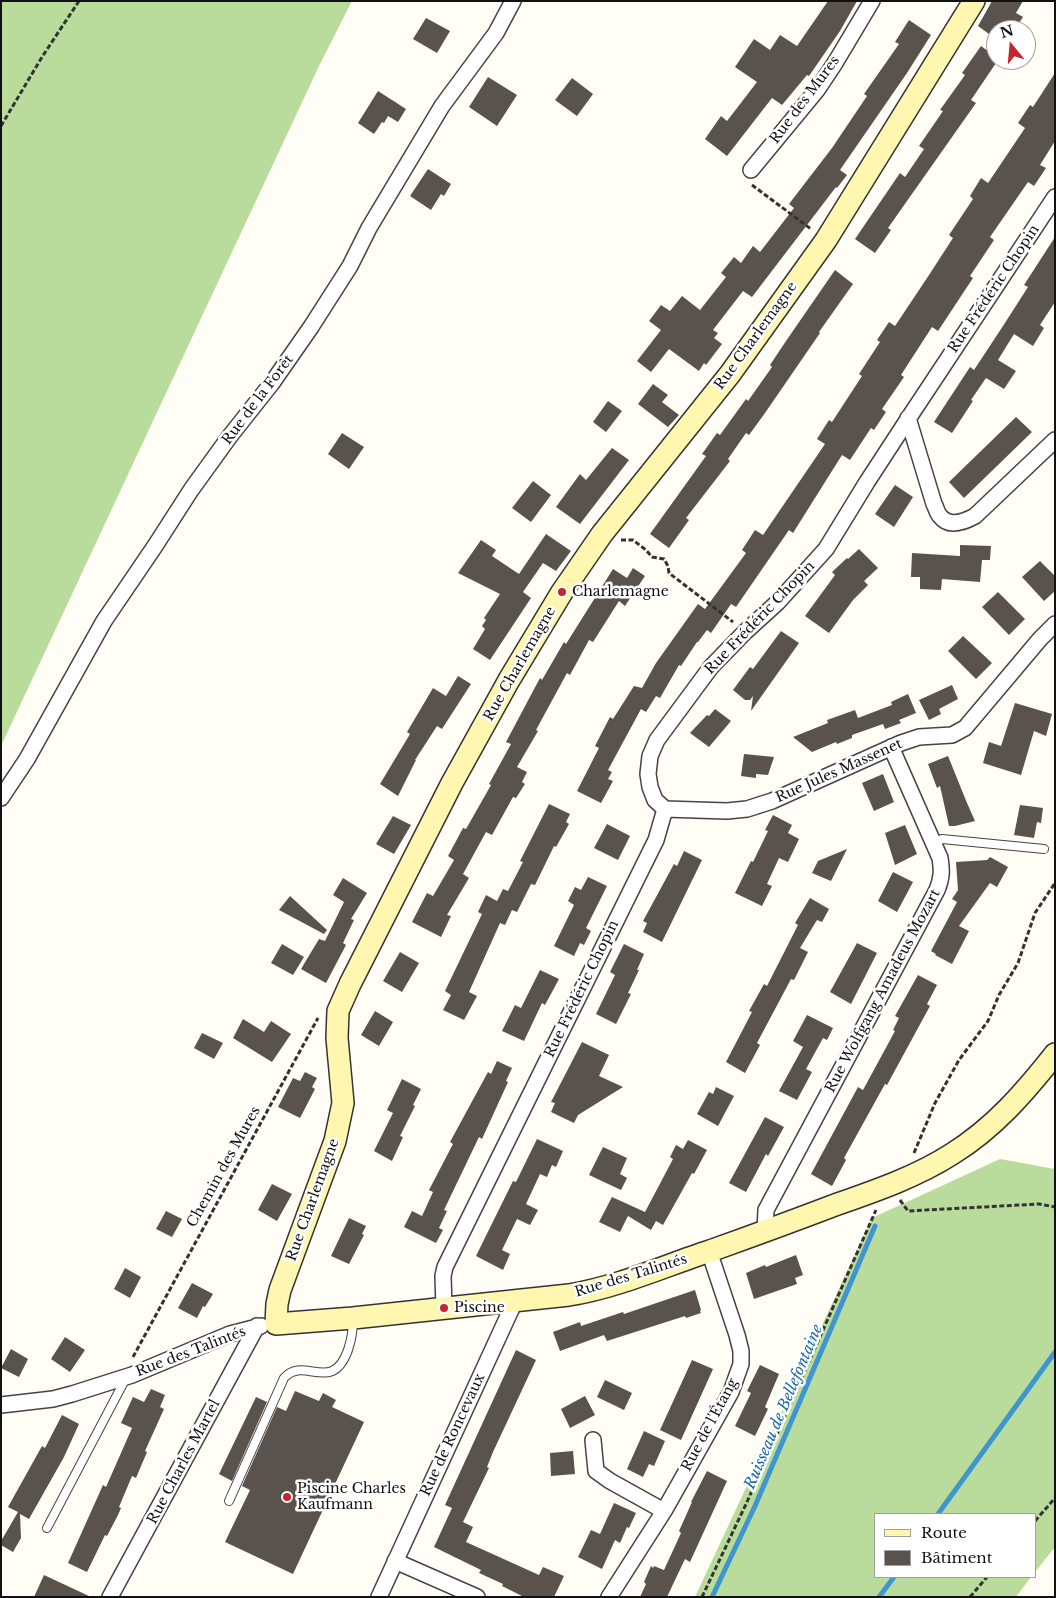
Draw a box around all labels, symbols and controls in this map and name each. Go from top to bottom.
north arrow [986,20,1036,70]
text: N [998,21,1016,42]
street label: Rue des Mures [767,53,843,147]
street label: Rue Frédéric Chopin [945,222,1043,356]
street label: Rue Charlemagne [711,279,801,393]
street label: Rue de la Forêt [219,352,297,448]
street label: Rue Frédéric Chopin [702,558,818,678]
place label: Charlemagne [572,584,669,600]
marker: Charlemagne [556,586,568,598]
street label: Rue Charlemagne [480,604,560,724]
street label: Rue Jules Massenet [773,736,905,806]
street label: Rue Wolfgang Amadeus Mozart [822,887,944,1095]
street label: Rue Frédéric Chopin [541,918,623,1060]
street label: Chemin des Mures [184,1104,264,1230]
street label: Rue Charlemagne [283,1136,343,1264]
street label: Rue des Talintés [573,1251,689,1301]
place label: Piscine [454,1300,505,1316]
marker: Piscine [438,1302,450,1314]
water label: Ruisseau de Bellefontaine [741,1322,827,1492]
street label: Rue des Talintés [134,1323,248,1381]
street label: Rue de Roncevaux [417,1371,489,1499]
street label: Rue de l'Étang [678,1376,742,1474]
street label: Rue Charles Martel [144,1397,224,1527]
place label: Piscine Charles Kaufmann [297,1481,406,1514]
marker: Piscine Charles Kaufmann [281,1491,293,1503]
legend [874,1513,1036,1578]
text: Route [921,1523,967,1542]
text: Bâtiment [921,1548,992,1567]

